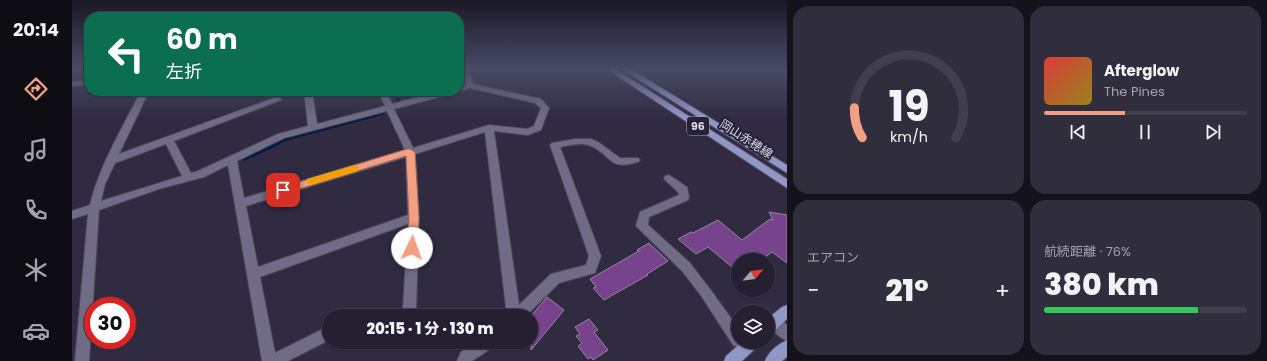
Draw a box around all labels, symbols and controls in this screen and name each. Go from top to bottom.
text: 20:14 [13,17,59,42]
text: 60 m [166,20,238,59]
icon: left [100,28,152,80]
text: 左折 [166,59,202,84]
text: Afterglow [1104,60,1179,81]
icon: directions [22,75,50,103]
text: 19 [888,77,929,136]
text: The Pines [1104,82,1165,101]
street label: 岡山赤穂線 [716,115,776,162]
road number: 96 [687,117,709,135]
icon: previous [1067,121,1089,143]
icon: pause [1134,121,1156,143]
icon: next [1202,121,1224,143]
text: km/h [889,126,928,146]
icon: music [22,136,50,164]
pin [266,173,300,207]
icon: arrive [272,179,294,201]
icon: phone [22,196,50,224]
position arrow [391,227,433,269]
text: 航続距離 · 76% [1044,242,1131,261]
text: エアコン [807,248,859,267]
north arrow [731,253,775,297]
map controls [731,253,775,349]
icon: climate [22,256,50,284]
text: 380 km [1044,263,1159,306]
text: 21° [886,269,929,312]
text: − [807,275,819,306]
text: + [995,275,1010,306]
speed limit sign: 30 [84,297,136,349]
button: layers [731,305,775,349]
icon: car [22,317,50,345]
text: 20:15 · 1 分 · 130 m [366,318,494,339]

